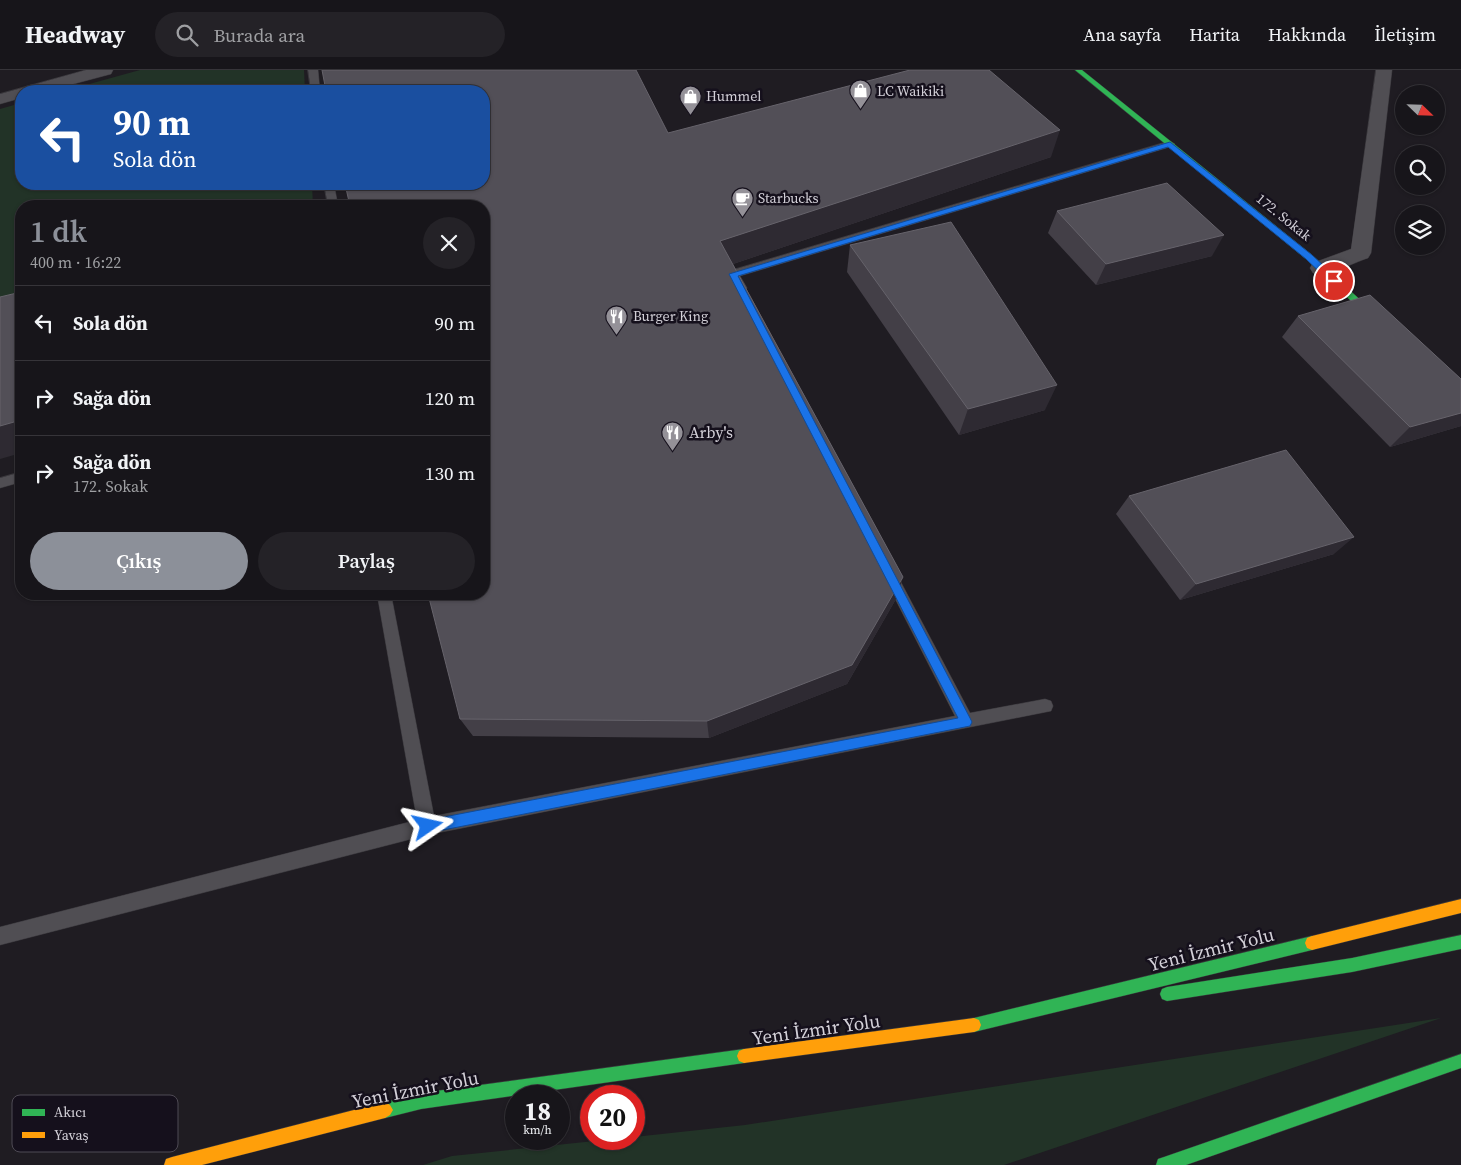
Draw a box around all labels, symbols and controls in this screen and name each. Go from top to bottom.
search box [155,12,505,57]
text: Headway [25,18,125,51]
icon: search [173,21,201,49]
text: Burada ara [213,22,305,48]
text: Ana sayfa [1083,22,1161,47]
text: Harita [1189,22,1240,47]
text: Hakkında [1268,22,1346,47]
text: İletişim [1374,22,1436,47]
shop icon: LC Waikiki [849,79,873,110]
place label: LC Waikiki [877,81,944,101]
shop icon: Hummel [678,84,702,115]
north arrow [1395,85,1445,135]
map controls [1395,85,1445,255]
place label: Hummel [706,86,761,106]
text: 90 m [113,99,190,147]
icon: left [30,105,95,170]
text: Sola dön [113,144,197,174]
button: search [1395,145,1445,195]
cafe icon: Starbucks [730,186,754,217]
place label: Starbucks [758,188,819,208]
street label: 172. Sokak [1252,189,1316,246]
button: layers [1395,205,1445,255]
text: 1 dk [30,211,87,252]
button: close [423,217,475,269]
text: 400 m · 16:22 [30,251,121,273]
pin [1313,260,1355,302]
icon: arrive [1320,267,1348,295]
restaurant icon: Burger King [605,304,629,335]
place label: Burger King [633,306,708,326]
icon: left [30,309,58,337]
text: Sola dön [73,310,148,336]
text: 90 m [434,310,475,336]
icon: right [30,384,58,412]
text: Sağa dön [73,385,151,411]
text: 120 m [425,385,475,411]
restaurant icon: Arby's [661,420,685,451]
place label: Arby's [689,421,733,443]
text: Sağa dön [73,449,151,475]
icon: right [30,459,58,487]
text: 130 m [425,460,475,486]
text: 172. Sokak [73,475,148,497]
button: Çıkış [30,532,248,590]
button: Paylaş [258,532,475,590]
position arrow [401,799,453,851]
street label: Yeni İzmir Yolu [1145,921,1277,977]
street label: Yeni İzmir Yolu [750,1007,882,1051]
street label: Yeni İzmir Yolu [349,1064,481,1114]
speed limit sign: 20 [580,1085,645,1150]
text: 18 [524,1094,551,1128]
legend [12,1095,178,1152]
text: Akıcı [54,1102,86,1122]
text: km/h [523,1122,552,1138]
text: Yavaş [54,1125,89,1145]

